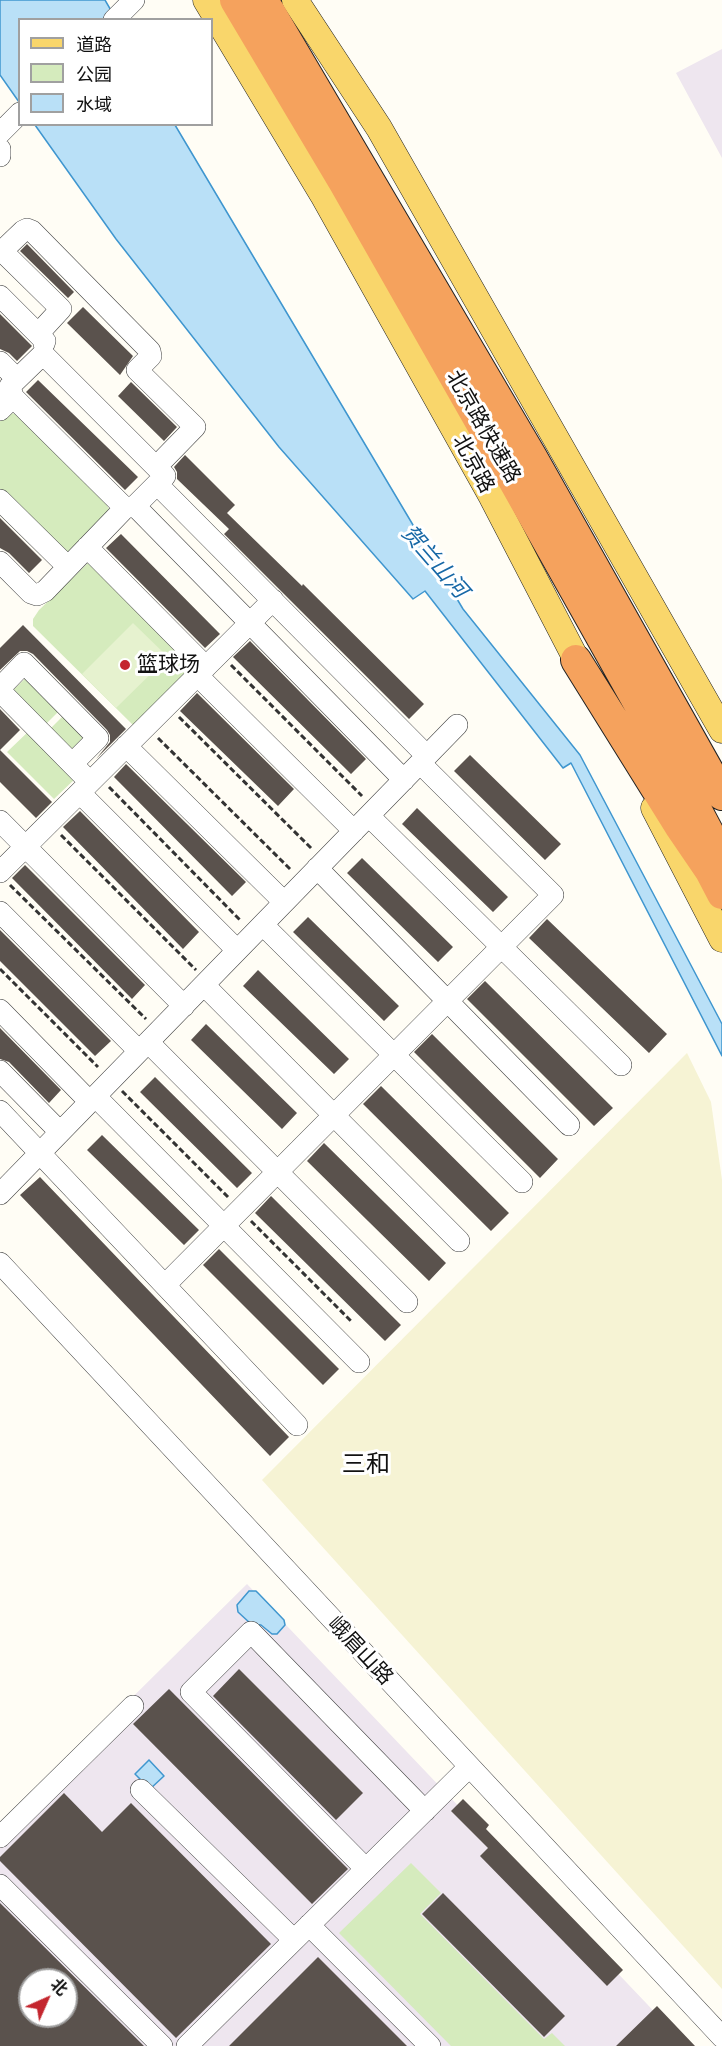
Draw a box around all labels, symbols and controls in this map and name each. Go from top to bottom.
legend [18,18,213,126]
text: 道路 [76,33,112,56]
text: 公园 [76,63,112,86]
text: 水域 [76,93,112,116]
street label: 北京路快速路 [441,366,525,488]
street label: 北京路 [447,430,499,498]
water label: 贺兰山河 [395,520,473,604]
place label: 篮球场 [137,652,200,678]
marker: 篮球场 [118,658,132,672]
district label: 三和 [342,1451,390,1479]
street label: 峨眉山路 [322,1612,398,1690]
north arrow [18,1968,78,2028]
text: 北 [47,1974,72,1999]

